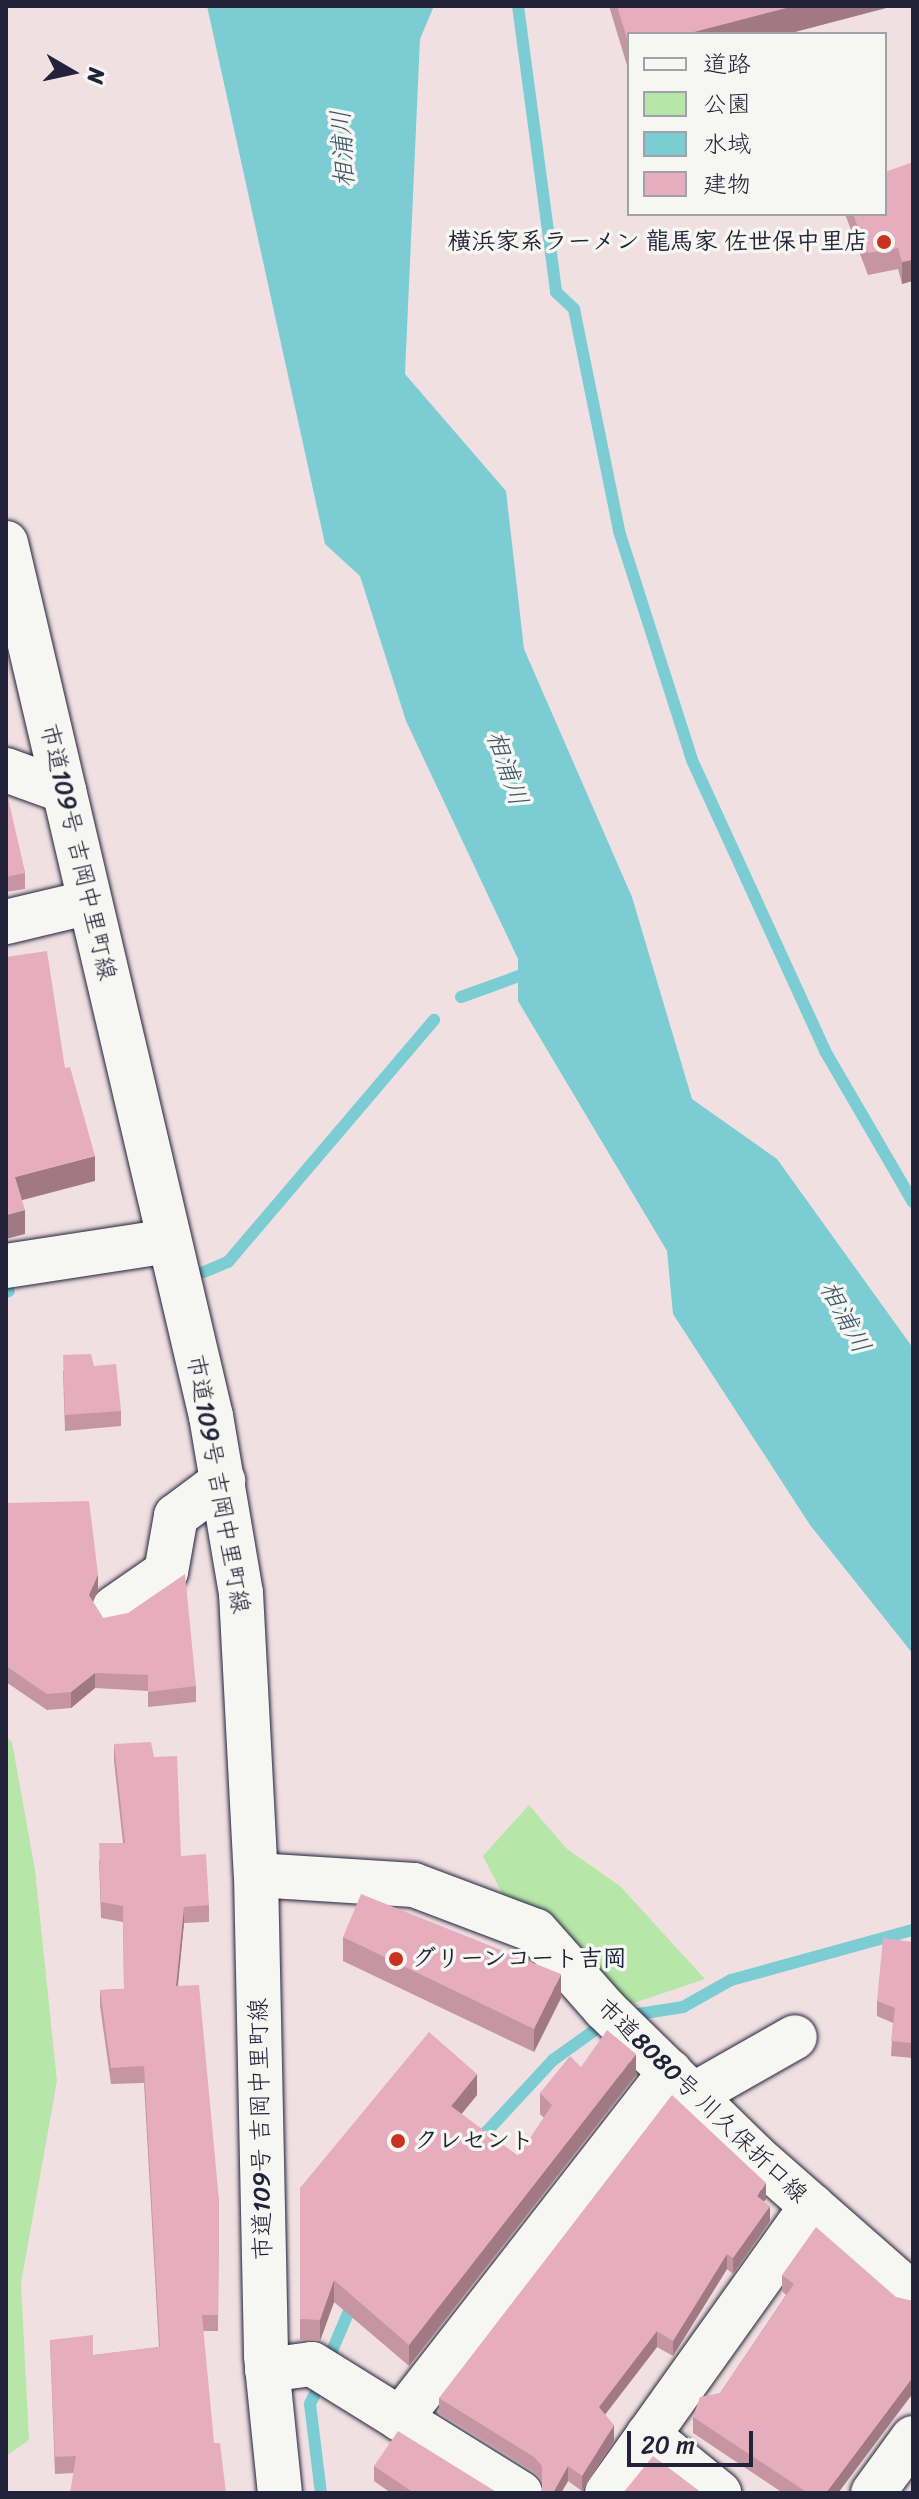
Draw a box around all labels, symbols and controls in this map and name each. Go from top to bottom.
north arrow [32,32,112,112]
legend [627,32,887,216]
text: 道路 [703,43,751,85]
text: N [76,65,117,86]
text: 公園 [703,83,751,125]
water label: 相浦川 [325,109,361,189]
text: 水域 [703,123,751,165]
text: 建物 [703,163,751,205]
place label: 横浜家系ラーメン 龍馬家 佐世保中里店 [448,228,868,256]
marker: 横浜家系ラーメン 龍馬家 佐世保中里店 [875,233,893,251]
street label: 市道109号 吉岡中里町線 [34,721,122,983]
water label: 相浦川 [480,726,534,810]
water label: 相浦川 [813,1275,877,1359]
street label: 市道109号 吉岡中里町線 [181,1352,255,1616]
place label: グリーンコート吉岡 [412,1945,628,1973]
marker: グリーンコート吉岡 [387,1950,405,1968]
street label: 市道8080号 川久保折口線 [591,1993,813,2209]
street label: 市道109号 吉岡中里町線 [244,1998,278,2260]
place label: クレセント [414,2127,534,2155]
marker: クレセント [389,2132,407,2150]
scale bar [631,2415,757,2465]
text: 20 m [641,2424,695,2466]

